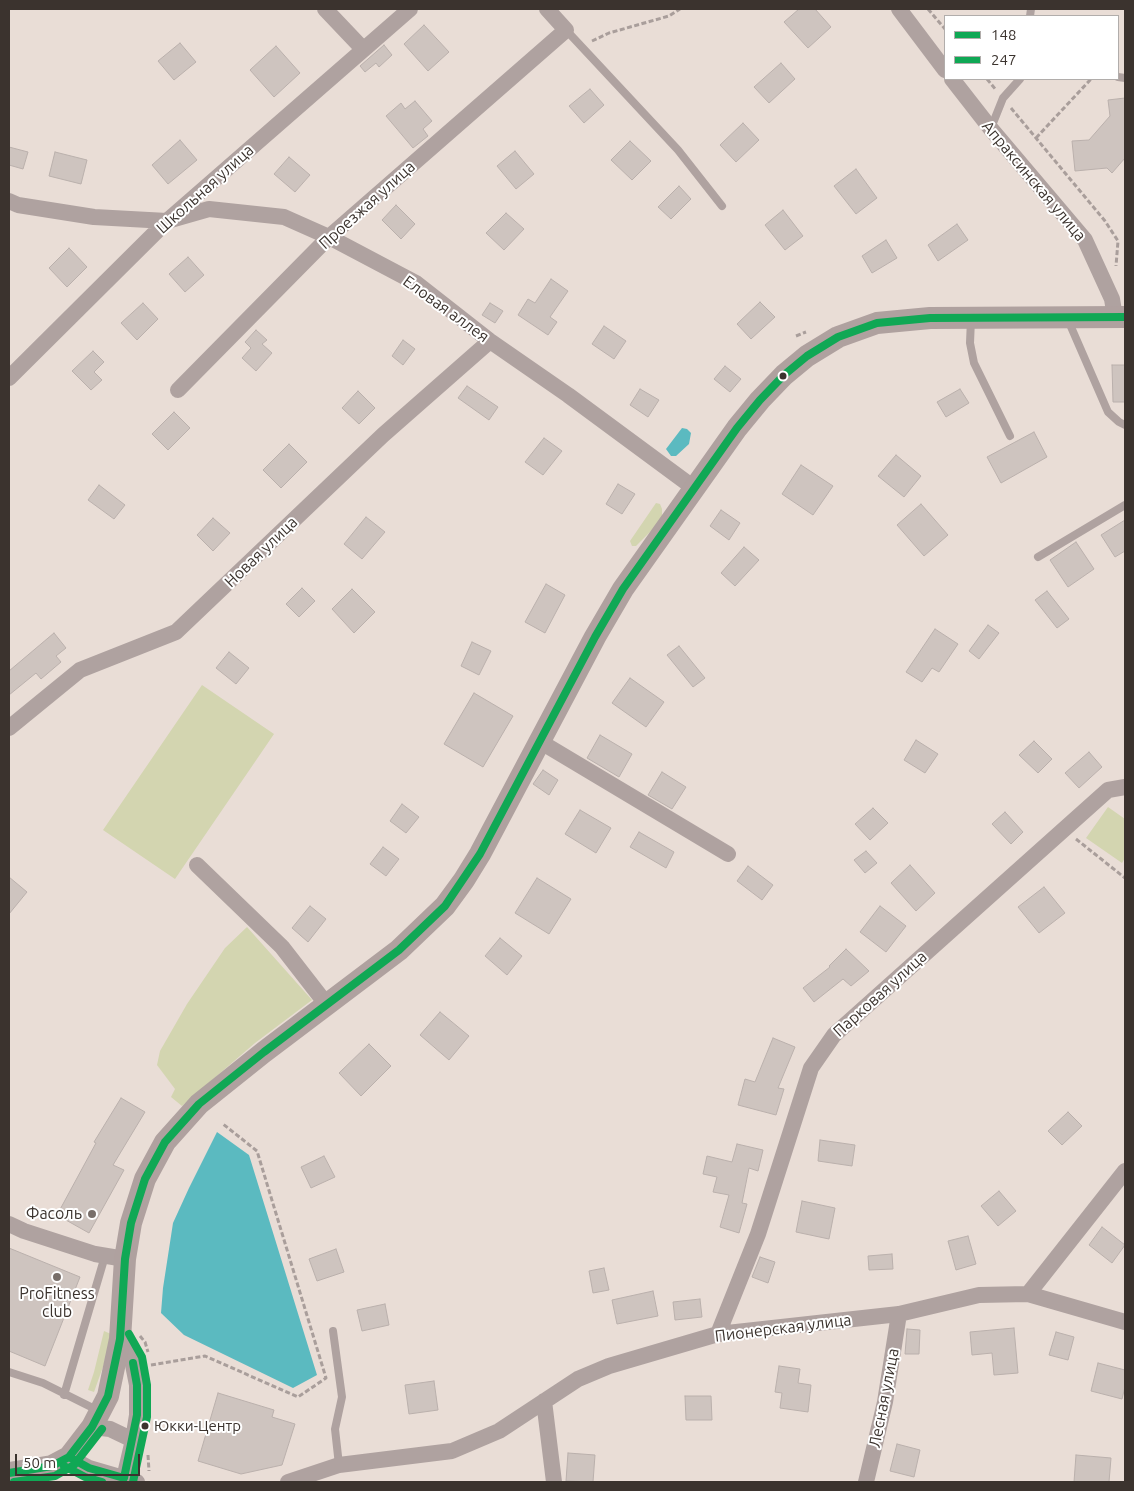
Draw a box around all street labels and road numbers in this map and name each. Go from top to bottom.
street label: Апраксинская улица [978,117,1090,245]
street label: Школьная улица [152,140,258,238]
street label: Проезжая улица [315,157,419,253]
street label: Еловая аллея [399,271,493,347]
street label: Новая улица [221,513,301,591]
street label: Парковая улица [829,947,931,1041]
street label: Пионерская улица [714,1310,852,1346]
street label: Лесная улица [865,1347,903,1449]

